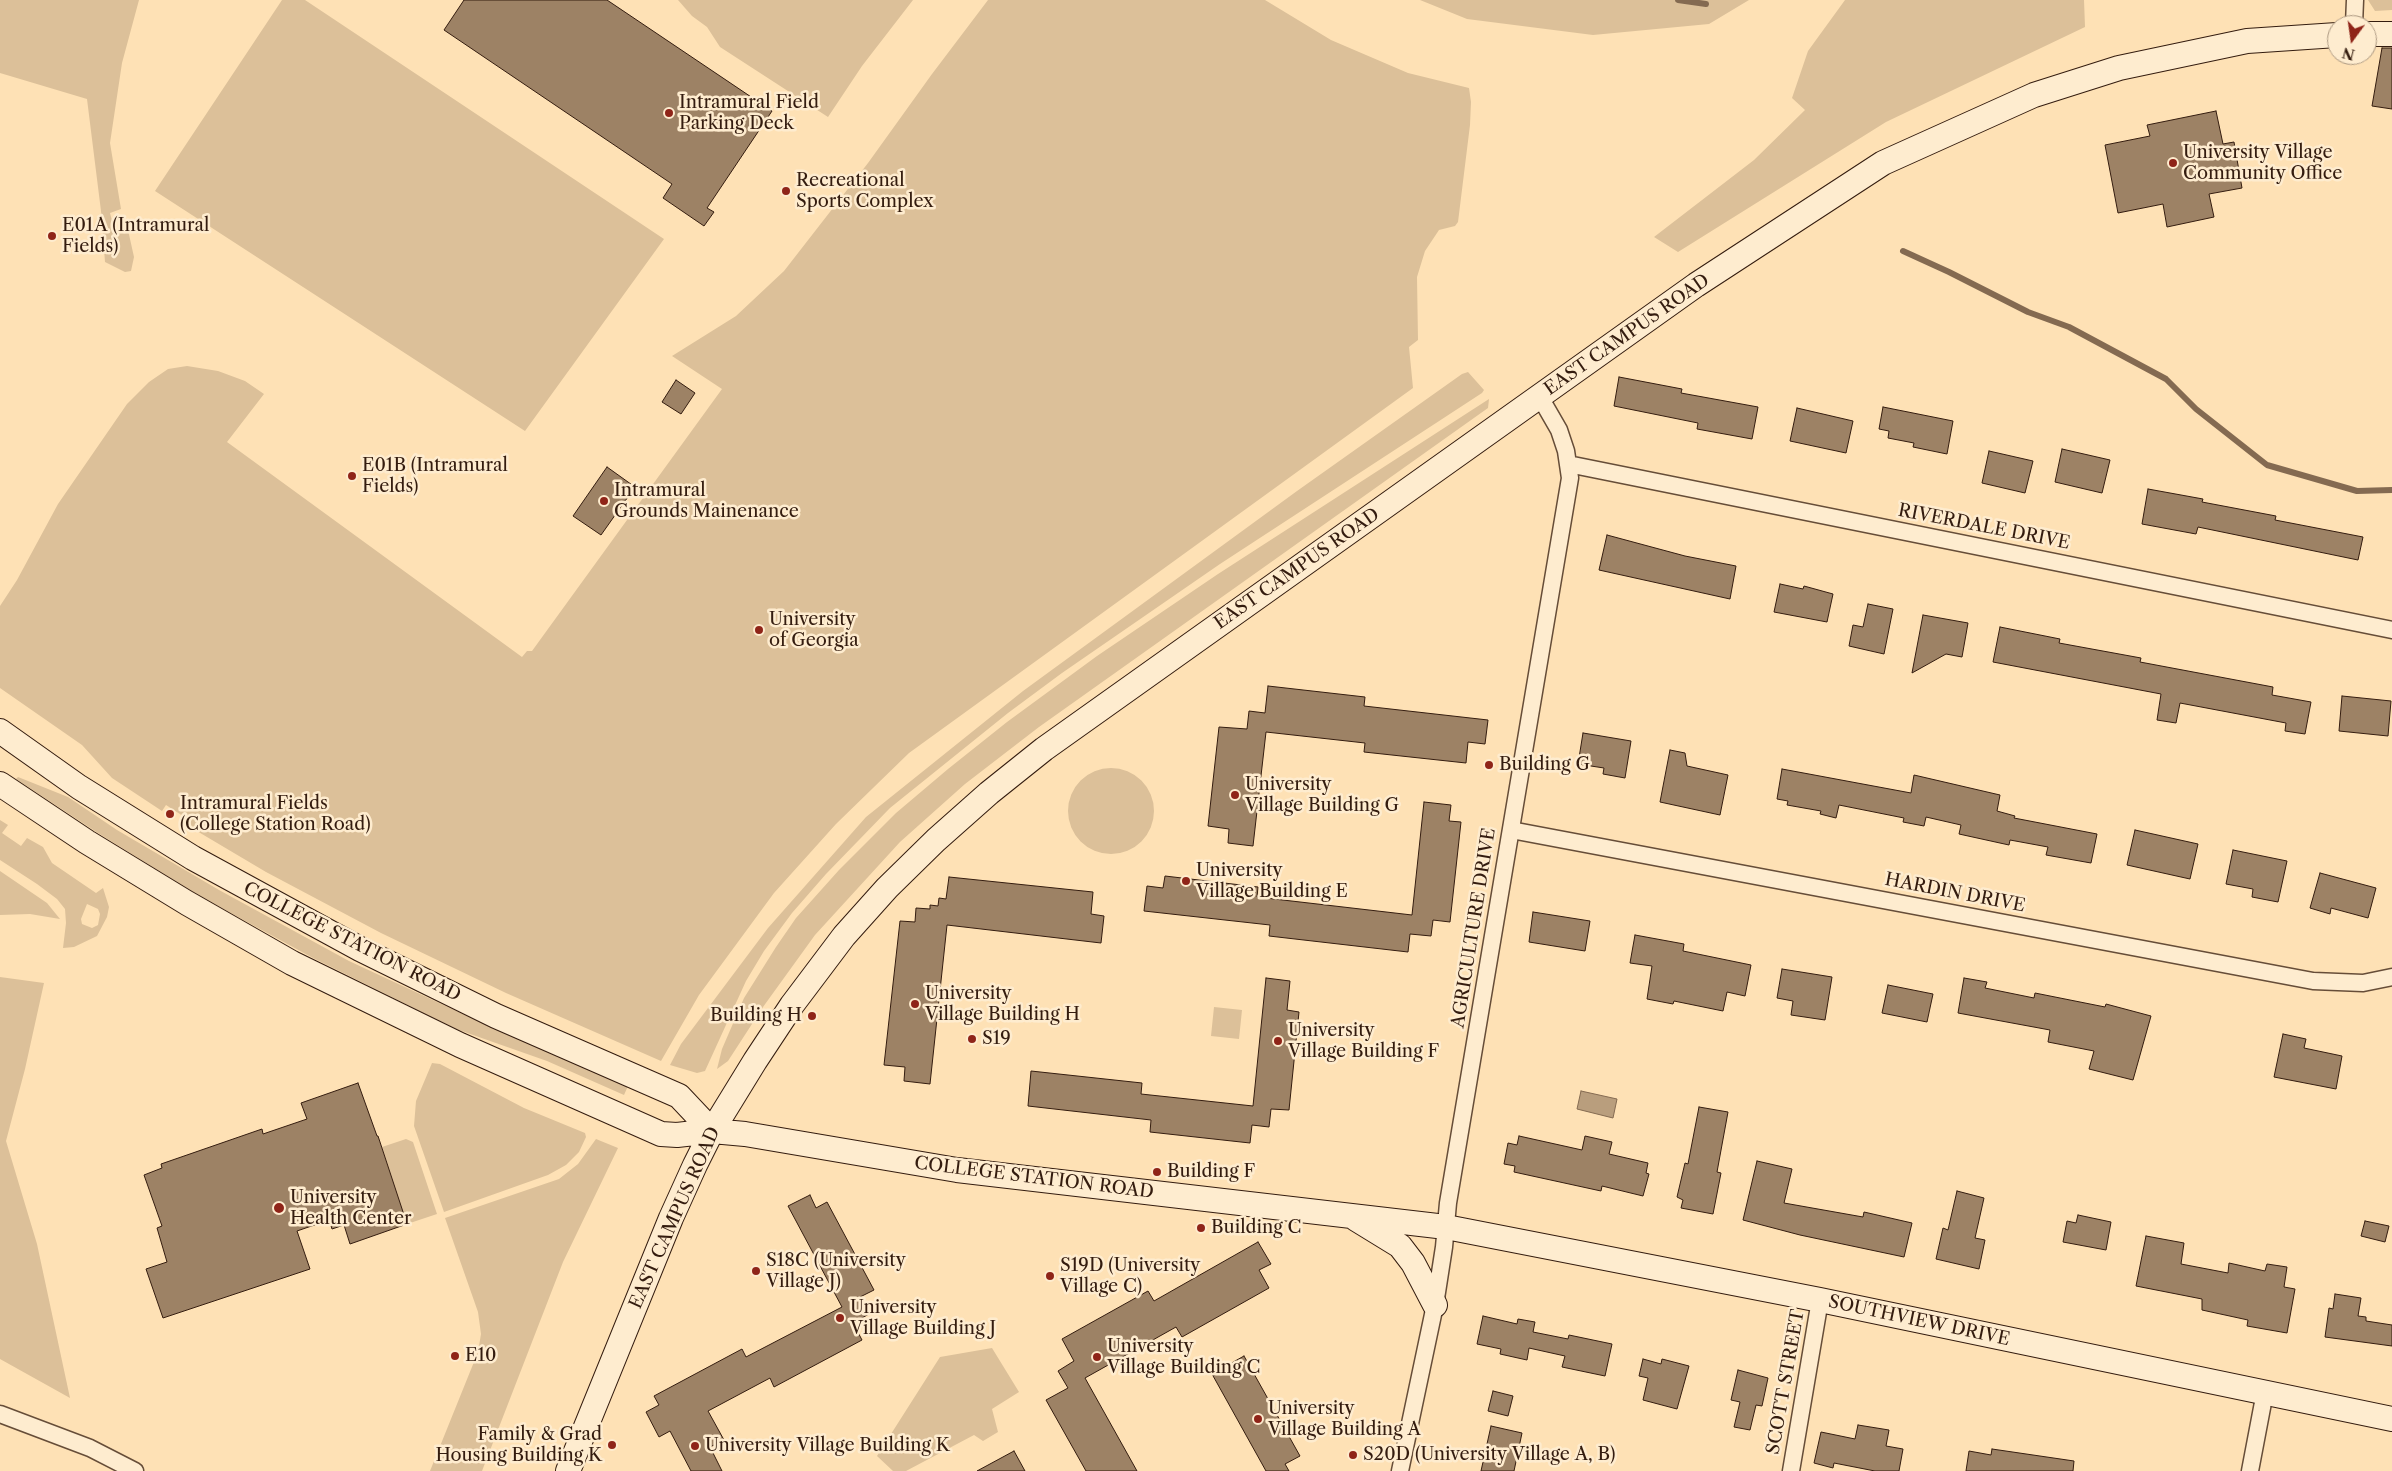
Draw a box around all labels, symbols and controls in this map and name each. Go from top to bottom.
north arrow [2327,15,2377,65]
text: N [2341,43,2357,64]
place label: Intramural Field Parking Deck [679,92,819,134]
marker: Intramural Field Parking Deck [663,107,675,119]
place label: University Village Community Office [2183,142,2342,184]
marker: University Village Community Office [2167,157,2179,169]
place label: Recreational Sports Complex [796,170,933,212]
marker: Recreational Sports Complex [780,185,792,197]
place label: E01A (Intramural Fields) [62,215,209,258]
marker: E01A (Intramural Fields) [46,230,58,242]
street label: EAST CAMPUS ROAD [1540,270,1714,400]
place label: E01B (Intramural Fields) [362,455,508,498]
marker: E01B (Intramural Fields) [346,470,358,482]
place label: Intramural Grounds Mainenance [614,480,799,522]
marker: Intramural Grounds Mainenance [598,495,610,507]
street label: RIVERDALE DRIVE [1896,500,2072,554]
street label: EAST CAMPUS ROAD [1210,504,1384,634]
place label: University of Georgia [769,609,859,652]
marker: University of Georgia [753,624,765,636]
place label: Building G [1499,754,1590,776]
marker: Building G [1483,759,1495,771]
place label: University Village Building G [1245,774,1399,816]
marker: University Village Building G [1229,789,1241,801]
place label: Intramural Fields (College Station Road) [180,793,371,836]
marker: Intramural Fields (College Station Road) [164,808,176,820]
street label: AGRICULTURE DRIVE [1448,826,1500,1030]
place label: University Village Building E [1196,860,1348,902]
street label: HARDIN DRIVE [1883,869,2027,917]
marker: University Village Building E [1180,875,1192,887]
street label: COLLEGE STATION ROAD [240,878,464,1006]
place label: University Village Building H [925,983,1080,1026]
marker: University Village Building H [909,998,921,1010]
place label: Building H [710,1005,802,1027]
marker: Building H [806,1010,818,1022]
place label: University Village Building F [1288,1020,1439,1062]
place label: S19 [982,1028,1011,1050]
marker: S19 [966,1033,978,1045]
marker: University Village Building F [1272,1035,1284,1047]
street label: EAST CAMPUS ROAD [625,1124,725,1312]
street label: COLLEGE STATION ROAD [913,1153,1155,1203]
place label: Building F [1167,1161,1255,1183]
marker: Building F [1151,1166,1163,1178]
place label: University Health Center [290,1187,412,1230]
marker: University Health Center [272,1201,286,1215]
place label: Building C [1211,1217,1301,1239]
marker: Building C [1195,1222,1207,1234]
place label: S18C (University Village J) [766,1250,906,1292]
place label: S19D (University Village C) [1060,1255,1200,1298]
marker: S18C (University Village J) [750,1265,762,1277]
marker: S19D (University Village C) [1044,1270,1056,1282]
street label: SOUTHVIEW DRIVE [1826,1291,2012,1351]
place label: University Village Building J [850,1297,996,1340]
street label: SCOTT STREET [1763,1308,1809,1456]
marker: University Village Building J [834,1312,846,1324]
place label: University Village Building C [1107,1336,1260,1378]
place label: E10 [465,1345,496,1367]
marker: E10 [449,1350,461,1362]
marker: University Village Building C [1091,1351,1103,1363]
place label: University Village Building A [1268,1398,1421,1440]
marker: University Village Building A [1252,1413,1264,1425]
place label: Family & Grad Housing Building K [436,1424,602,1466]
place label: University Village Building K [705,1435,950,1457]
marker: Family & Grad Housing Building K [606,1439,618,1451]
marker: University Village Building K [689,1440,701,1452]
place label: S20D (University Village A, B) [1363,1444,1615,1466]
marker: S20D (University Village A, B) [1347,1449,1359,1461]

